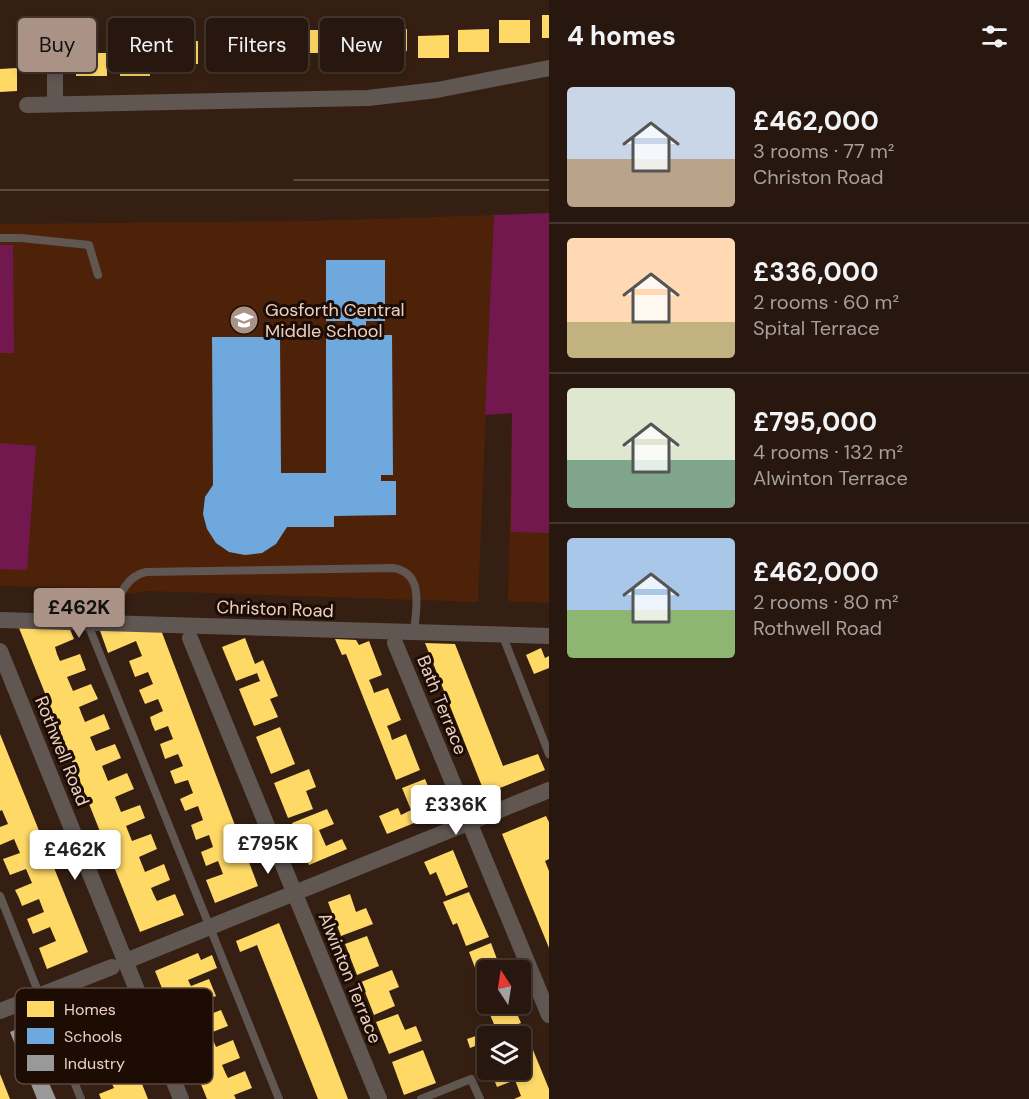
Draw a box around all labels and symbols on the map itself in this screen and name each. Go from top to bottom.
place label: Gosforth Central Middle School [265,298,405,343]
school or university icon: Gosforth Central Middle School [228,304,260,336]
pin: £462K [37,588,121,639]
street label: Christon Road [216,595,334,623]
street label: Bath Terrace [411,652,473,758]
street label: Rothwell Road [29,693,95,809]
pin: £336K [414,785,498,836]
pin: £795K [226,824,310,875]
pin: £462K [33,830,117,881]
street label: Alwinton Terrace [313,909,387,1047]
north arrow [477,960,531,1014]
legend [15,988,213,1084]
text: Homes [64,999,116,1020]
text: Schools [64,1026,122,1047]
text: Industry [64,1053,125,1074]

